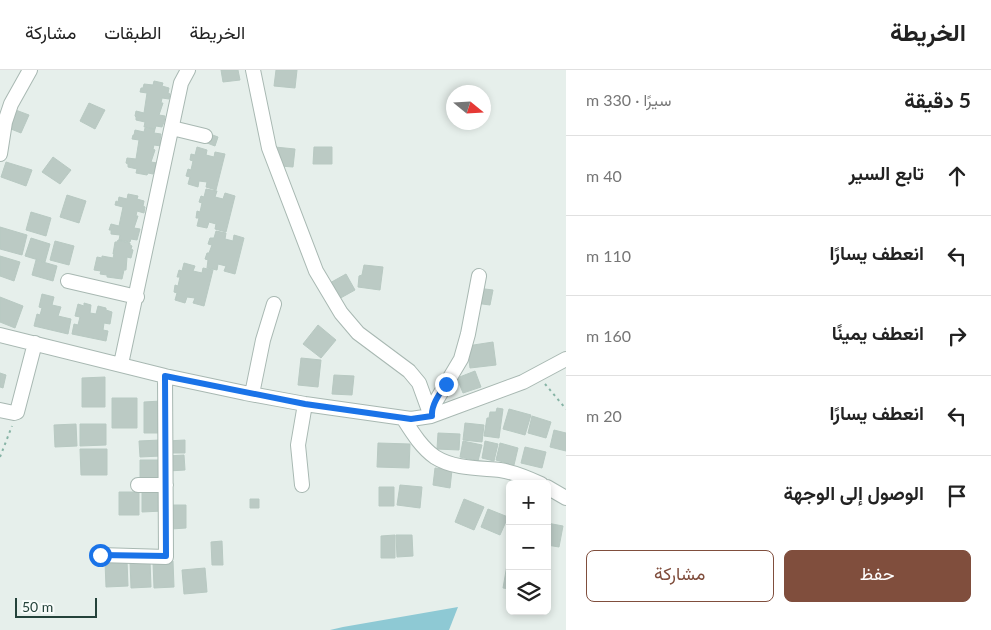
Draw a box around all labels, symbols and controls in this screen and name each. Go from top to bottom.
text: الخريطة [890,17,966,46]
text: مشاركة [25,21,76,43]
text: الطبقات [104,21,161,43]
text: الخريطة [189,21,245,43]
north arrow [446,85,491,130]
text: 5 دقيقة [904,87,971,112]
text: سيرًا · 330 m [586,90,671,109]
text: تابع السير [849,161,924,184]
icon: ahead [943,162,971,190]
text: 40 m [586,166,622,185]
text: انعطف يسارًا [829,241,924,264]
icon: left [943,242,971,270]
text: 110 m [586,246,631,265]
text: انعطف يمينًا [832,321,924,344]
icon: right [943,322,971,350]
text: 160 m [586,326,631,345]
route end [435,373,458,396]
text: انعطف يسارًا [829,401,924,424]
icon: left [943,402,971,430]
text: 20 m [586,406,622,425]
map controls [506,480,551,615]
button: + [506,480,551,525]
text: الوصول إلى الوجهة [783,481,924,504]
icon: arrive [943,482,971,510]
button: − [506,525,551,570]
route start [89,544,112,567]
button: مشاركة [586,550,774,602]
button: حفظ [784,550,971,602]
button: layers [506,570,551,615]
scale bar [15,595,98,618]
text: 50 m [22,598,53,615]

